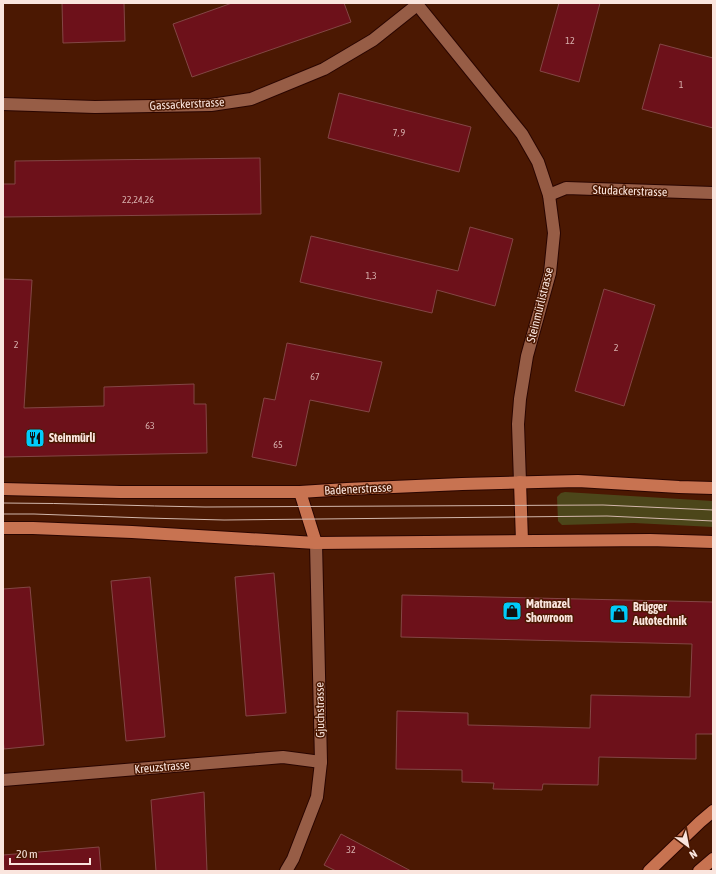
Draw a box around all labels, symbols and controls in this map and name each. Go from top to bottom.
house number: 12 [565,35,575,46]
house number: 1 [679,79,684,90]
street label: Gassackerstrasse [149,95,225,113]
house number: 7, 9 [393,127,406,138]
street label: Studackerstrasse [593,183,667,199]
house number: 22,24,26 [122,194,154,205]
street label: Steinmürlistrasse [524,266,556,344]
house number: 1,3 [365,270,377,281]
house number: 2 [14,339,19,350]
house number: 2 [614,342,619,353]
house number: 67 [310,371,320,382]
house number: 63 [145,420,155,431]
restaurant icon: Steinmürli [24,427,46,449]
place label: Steinmürli [49,431,96,445]
house number: 65 [273,439,283,450]
street label: Badenerstrasse [324,480,392,498]
place label: Matmazel Showroom [526,597,573,625]
shop icon: Matmazel Showroom [501,600,523,622]
place label: Brügger Autotechnik [632,600,687,628]
shop icon: Brügger Autotechnik [608,603,630,625]
street label: Gjuchstrasse [313,682,327,738]
street label: Kreuzstrasse [134,758,190,776]
north arrow [668,826,708,866]
scale bar [10,840,90,866]
house number: 32 [346,844,356,855]
text: 20 m [16,847,38,861]
text: N [687,848,699,861]

